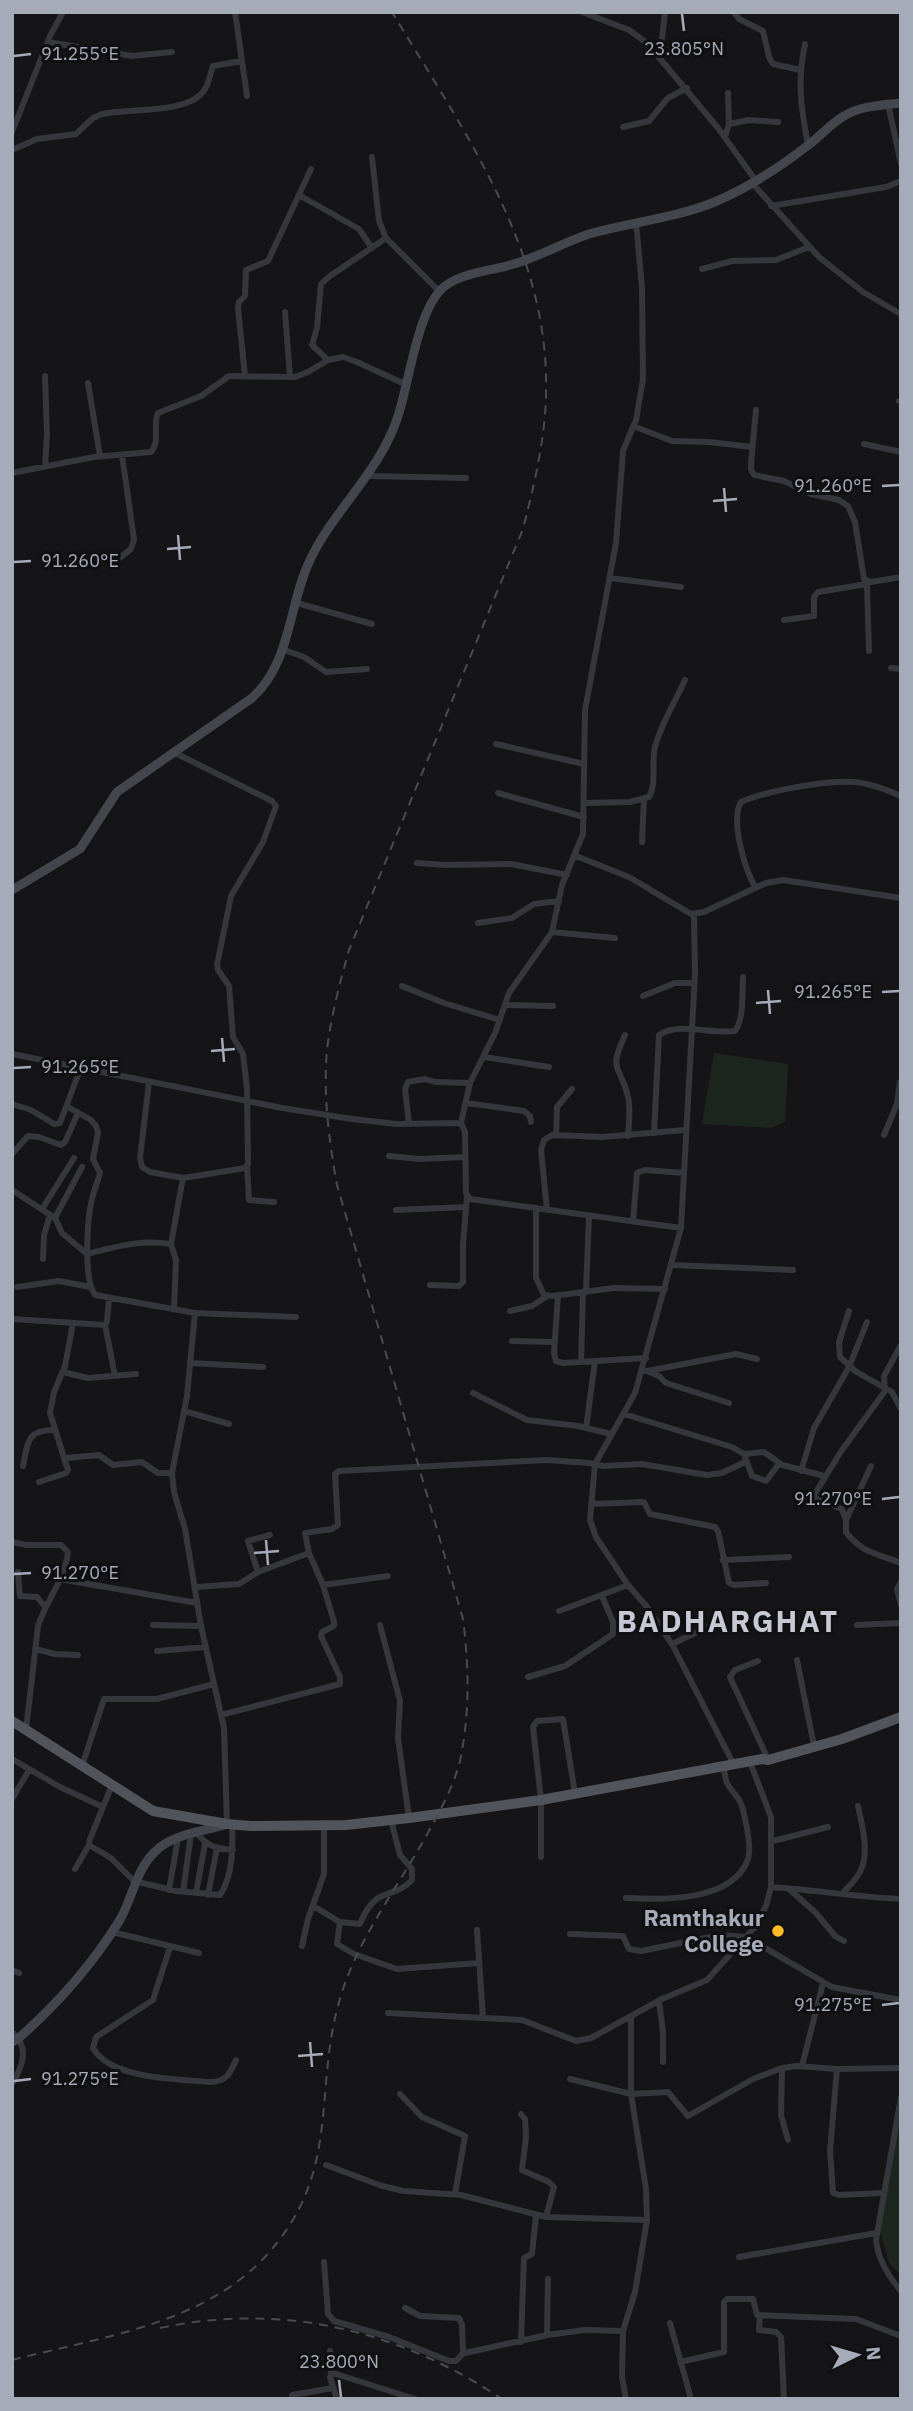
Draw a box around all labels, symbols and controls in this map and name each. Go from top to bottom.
text: 23.805°N [644,37,724,60]
text: 91.255°E [41,42,119,65]
text: 91.260°E [794,474,872,497]
text: 91.260°E [41,549,119,572]
text: 91.265°E [794,980,872,1003]
text: 91.265°E [41,1055,119,1078]
text: 91.270°E [794,1487,872,1510]
text: 91.270°E [41,1561,119,1584]
district label: BADHARGHAT [617,1601,839,1640]
place label: Ramthakur College [643,1902,764,1958]
marker: Ramthakur College [770,1923,786,1939]
text: 91.275°E [794,1993,872,2016]
text: 91.275°E [41,2067,119,2090]
north arrow [822,2320,892,2390]
text: N [861,2346,886,2361]
text: 23.800°N [299,2350,379,2373]

